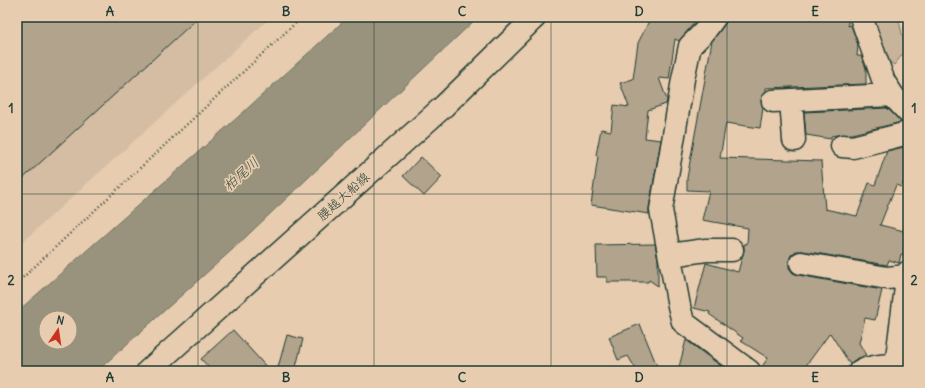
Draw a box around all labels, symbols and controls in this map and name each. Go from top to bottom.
text: A [106,3,115,20]
text: B [282,3,291,20]
text: C [458,3,467,20]
text: D [634,3,644,20]
text: E [811,3,819,20]
text: 1 [8,100,14,117]
text: 1 [911,100,917,117]
water label: 柏尾川 [219,153,263,195]
street label: 腰越大船線 [313,168,374,224]
text: 2 [7,272,15,289]
text: 2 [910,272,918,289]
north arrow [38,310,78,350]
text: N [55,313,66,328]
text: A [106,369,115,386]
text: B [282,369,291,386]
text: C [458,369,467,386]
text: D [634,369,644,386]
text: E [811,369,819,386]

